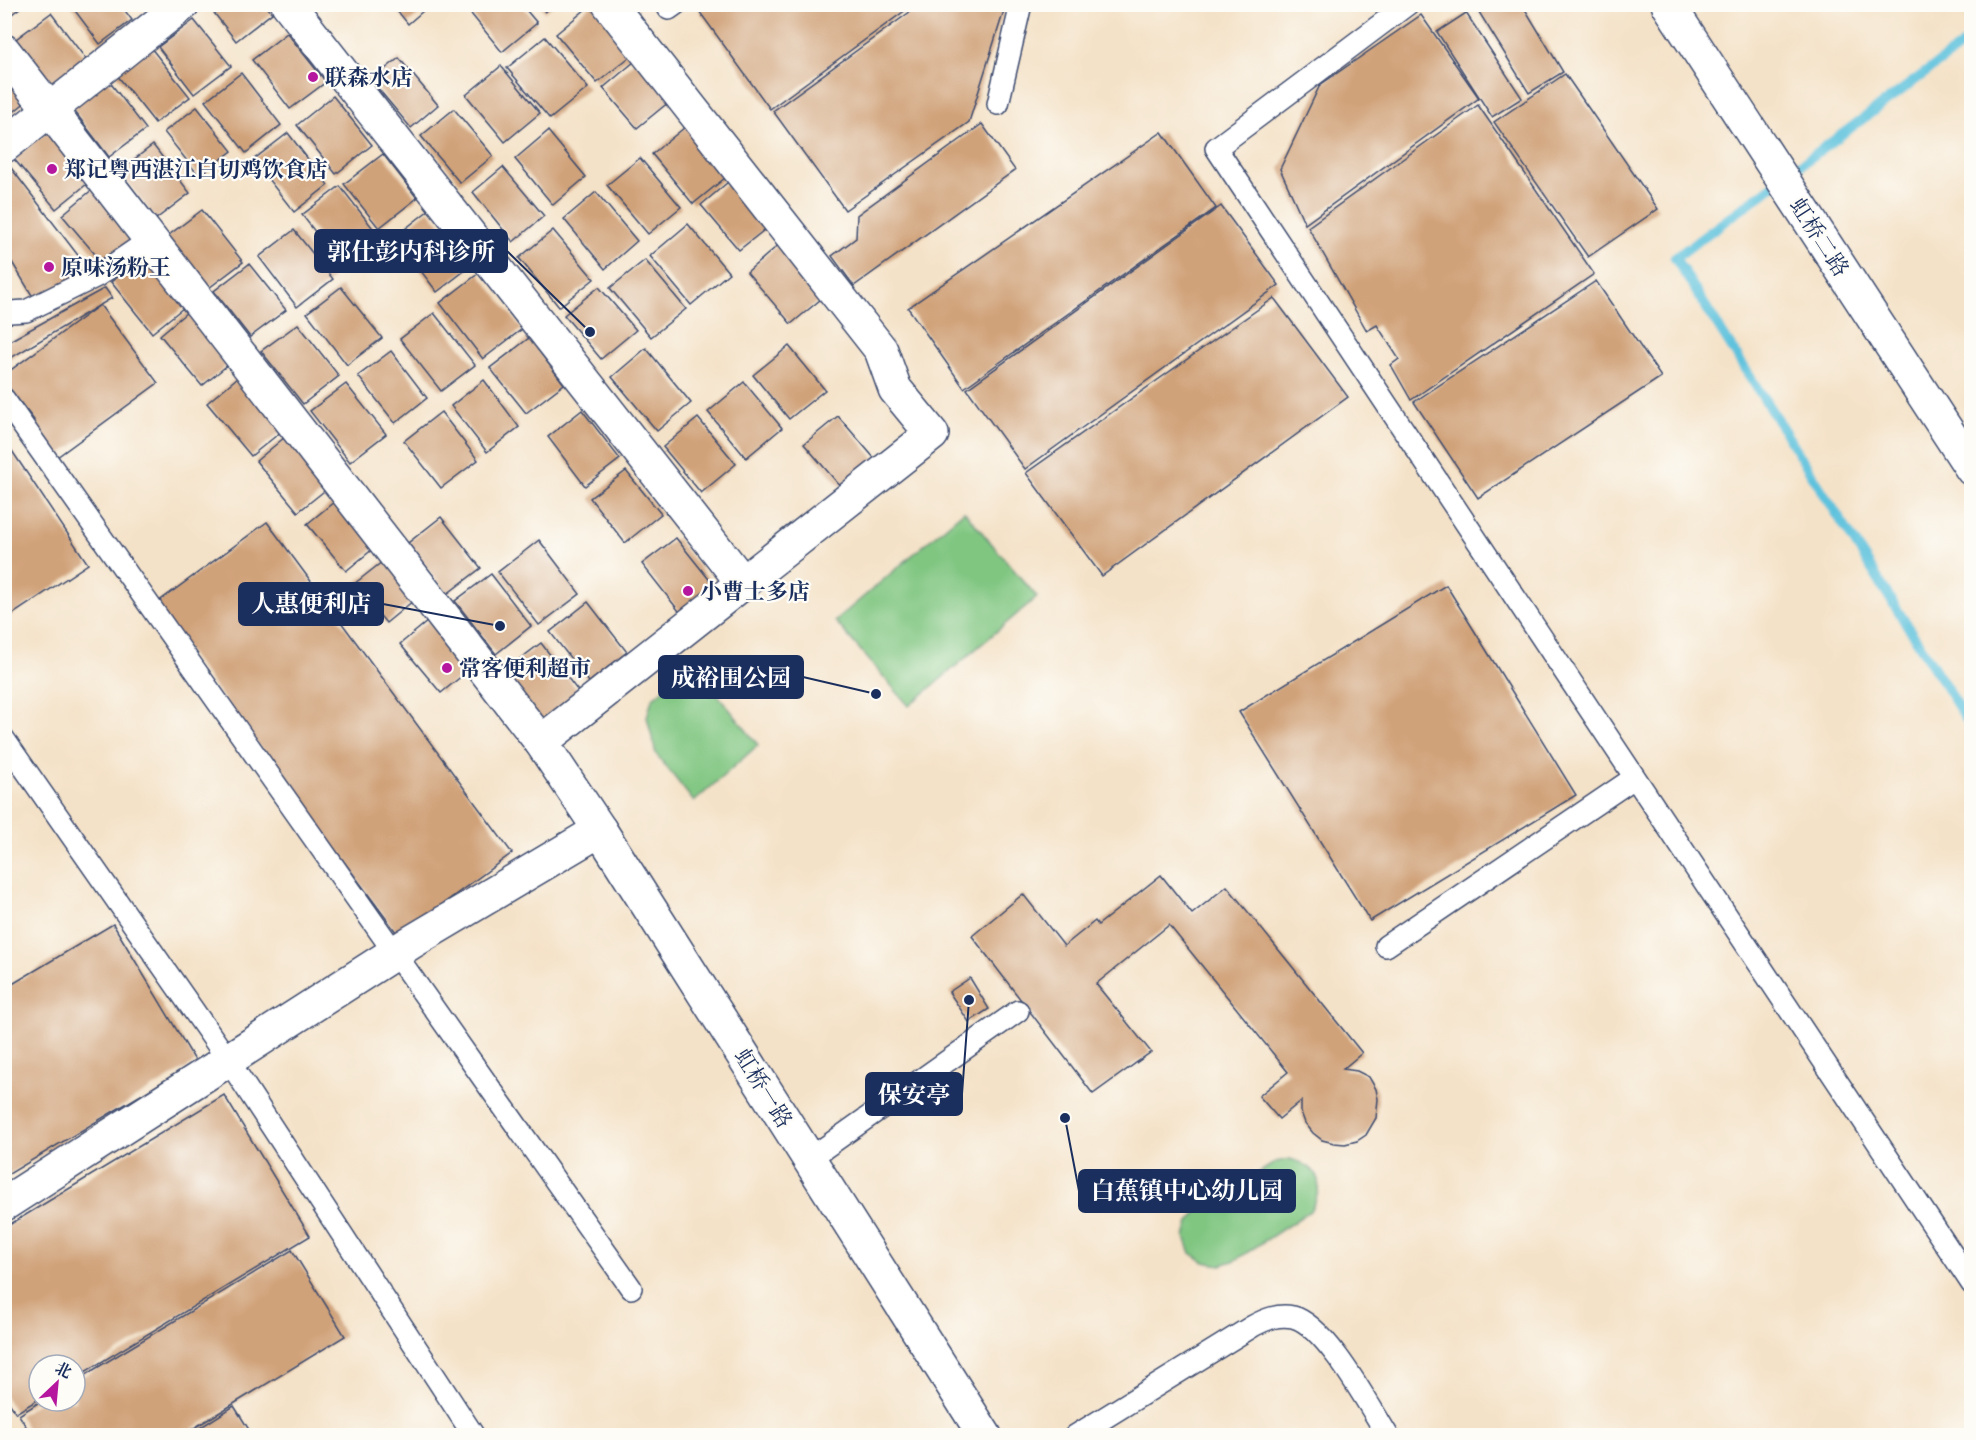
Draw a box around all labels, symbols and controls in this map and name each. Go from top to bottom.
place label: 联森水店 [325,61,413,93]
marker: 联森水店 [306,70,320,84]
place label: 郑记粤西湛江白切鸡饮食店 [64,153,328,185]
marker: 郑记粤西湛江白切鸡饮食店 [45,162,59,176]
street label: 虹桥二路 [1783,191,1857,283]
callout: 郭仕彭内科诊所 [315,230,507,272]
text: 郭仕彭内科诊所 [327,234,495,269]
place label: 原味汤粉王 [61,251,171,283]
marker: 原味汤粉王 [42,260,56,274]
place label: 小曹士多店 [700,575,810,607]
callout: 人惠便利店 [239,583,383,625]
marker: 小曹士多店 [681,584,695,598]
text: 人惠便利店 [251,586,371,621]
place label: 常客便利超市 [459,652,591,684]
callout: 成裕围公园 [659,656,803,698]
text: 成裕围公园 [671,660,791,695]
marker: 常客便利超市 [440,661,454,675]
street label: 虹桥一路 [727,1042,801,1134]
callout: 保安亭 [866,1073,962,1115]
text: 保安亭 [878,1077,950,1112]
callout: 白蕉镇中心幼儿园 [1079,1170,1295,1212]
text: 白蕉镇中心幼儿园 [1091,1173,1283,1208]
north arrow [27,1353,87,1413]
text: 北 [51,1355,76,1384]

